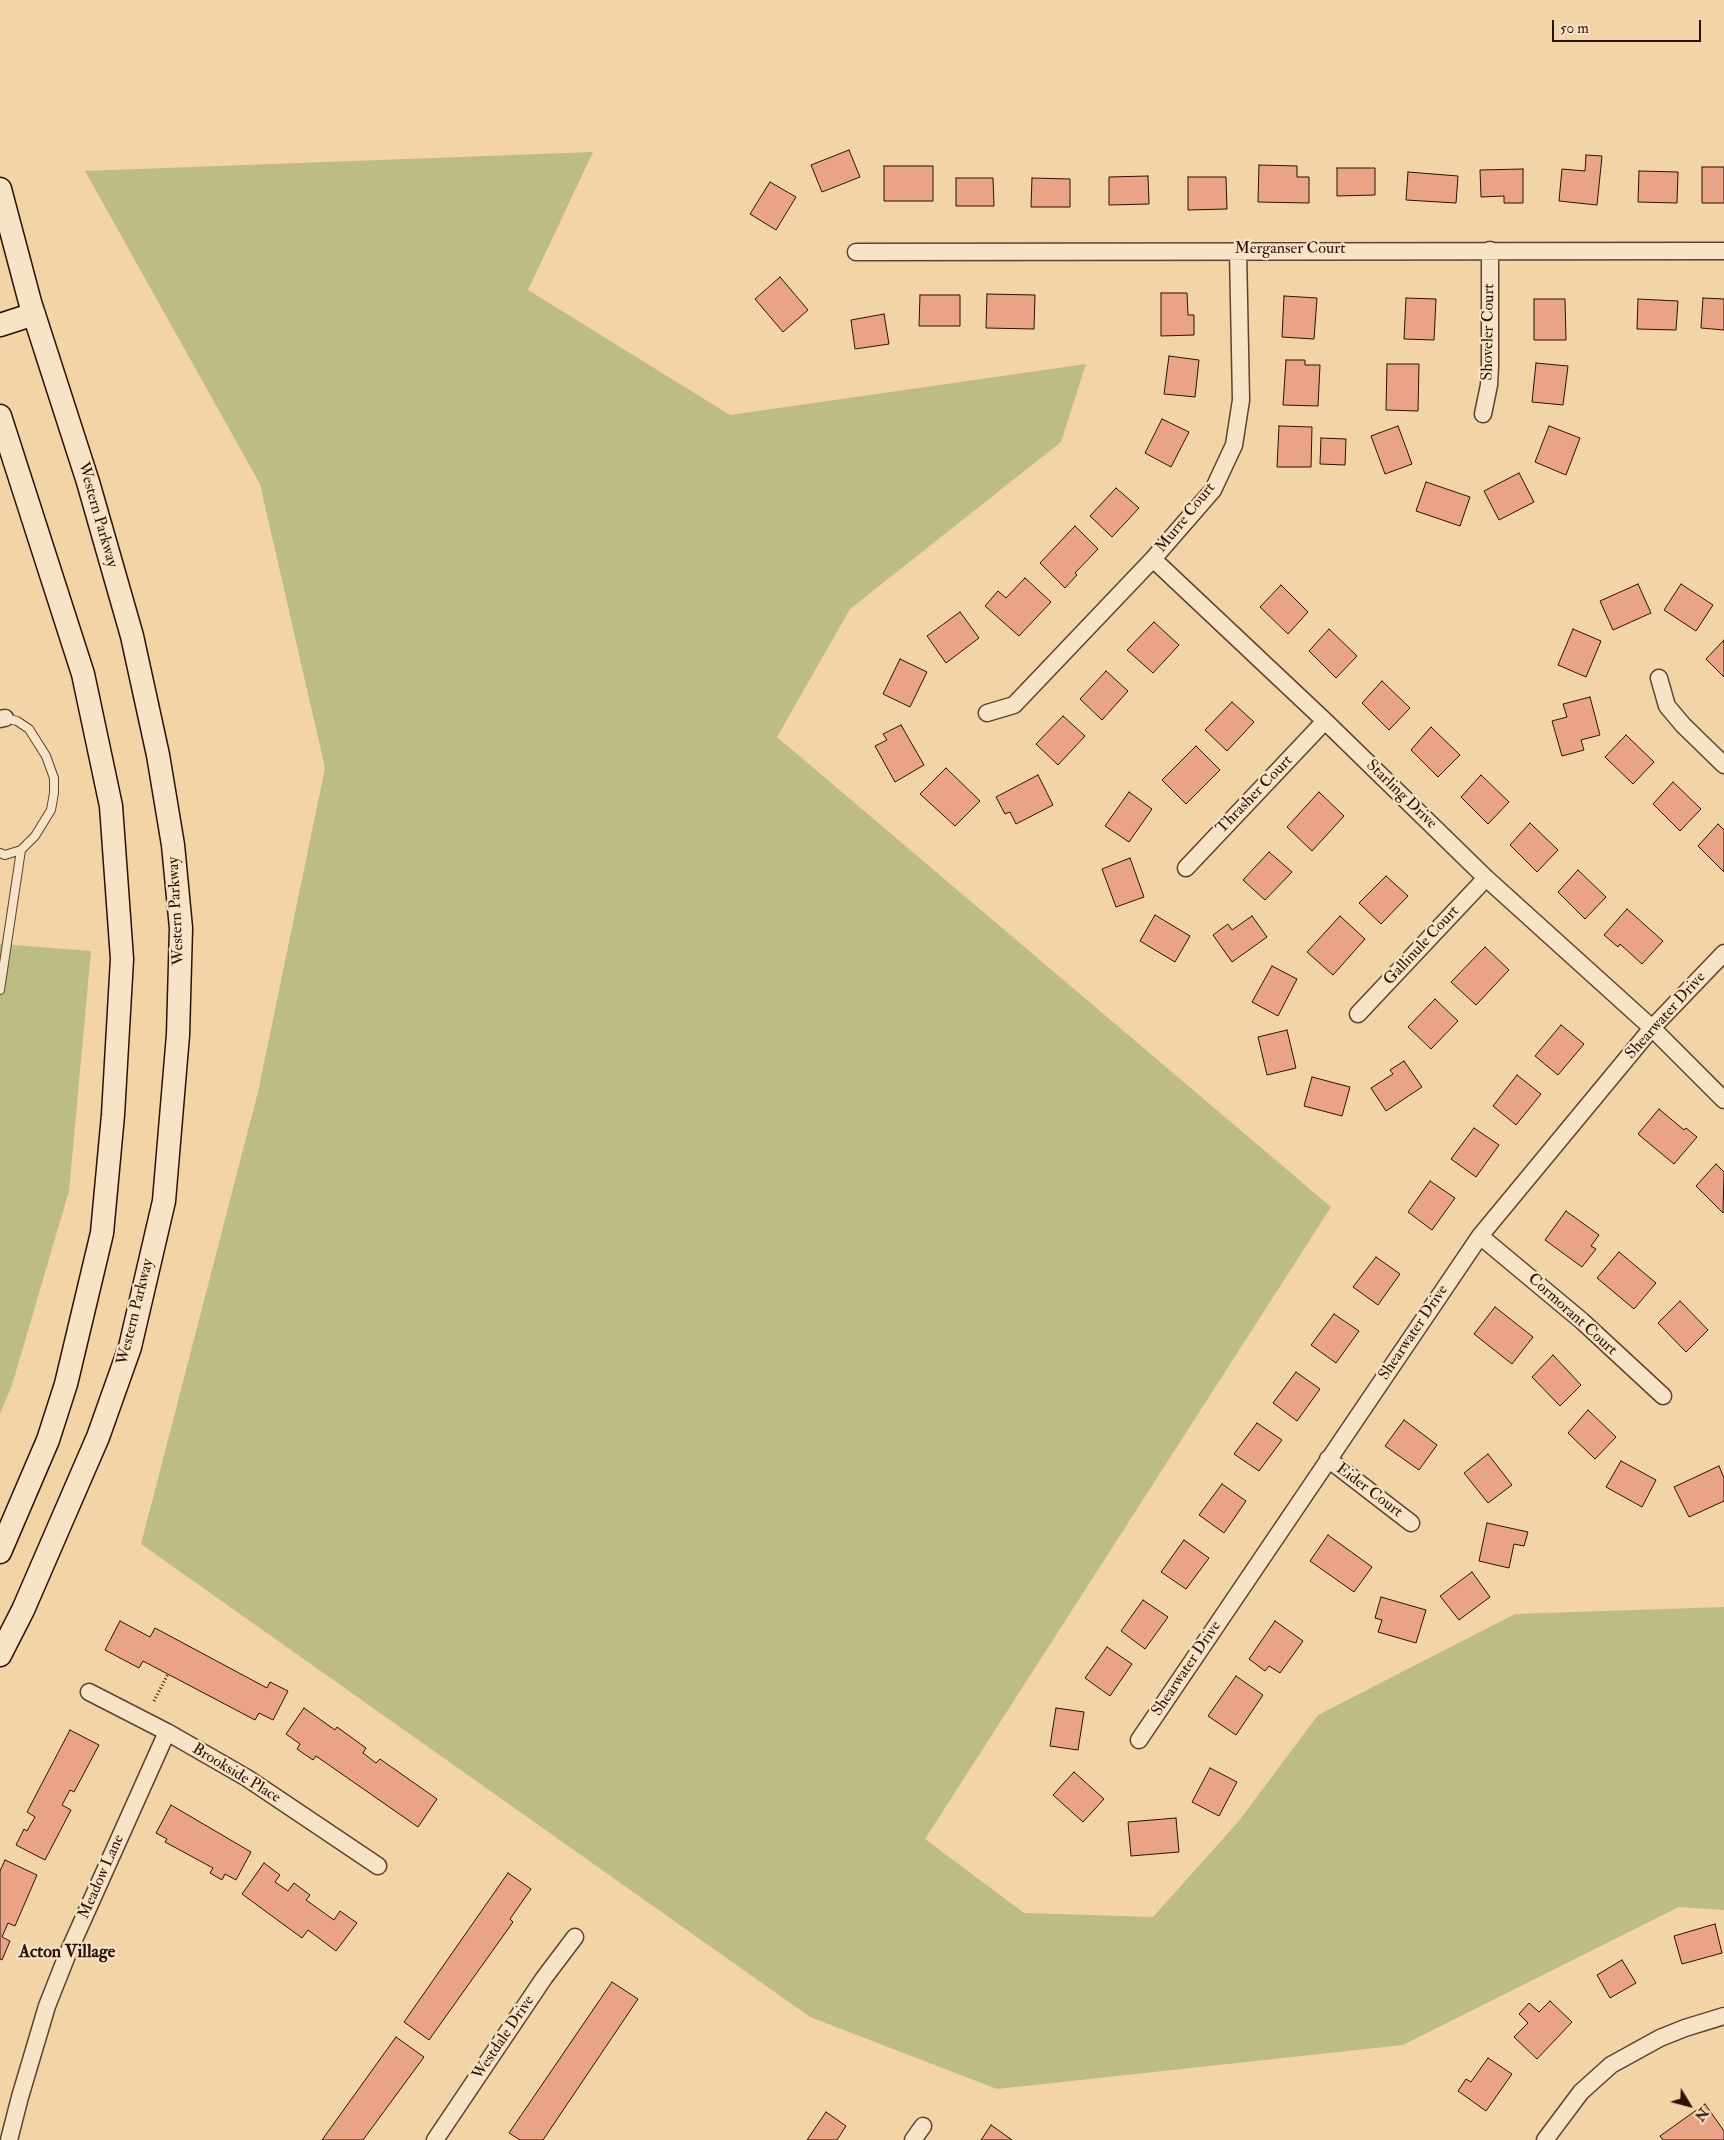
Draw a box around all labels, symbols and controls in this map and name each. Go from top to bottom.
scale bar [1554,10,1703,42]
text: 50 m [1560,19,1589,38]
street label: Merganser Court [1235,240,1345,260]
street label: Shoveler Court [1479,283,1499,381]
street label: Western Parkway [73,460,121,570]
street label: Murre Court [1152,479,1220,557]
street label: Thrasher Court [1213,752,1297,838]
street label: Starling Drive [1362,756,1440,834]
street label: Western Parkway [165,856,189,966]
street label: Gallinule Court [1380,902,1464,990]
street label: Shearwater Drive [1622,968,1710,1064]
street label: Western Parkway [114,1257,158,1367]
street label: Cormorant Court [1523,1270,1621,1360]
street label: Shearwater Drive [1375,1282,1453,1384]
street label: Eider Court [1332,1460,1406,1522]
street label: Shearwater Drive [1148,1618,1226,1720]
street label: Brookside Place [188,1740,284,1808]
street label: Meadow Lane [75,1832,129,1922]
district label: Acton Village [19,1942,115,1964]
street label: Westdale Drive [469,1992,539,2084]
north arrow [1664,2080,1714,2130]
text: N [1691,2104,1712,2124]

